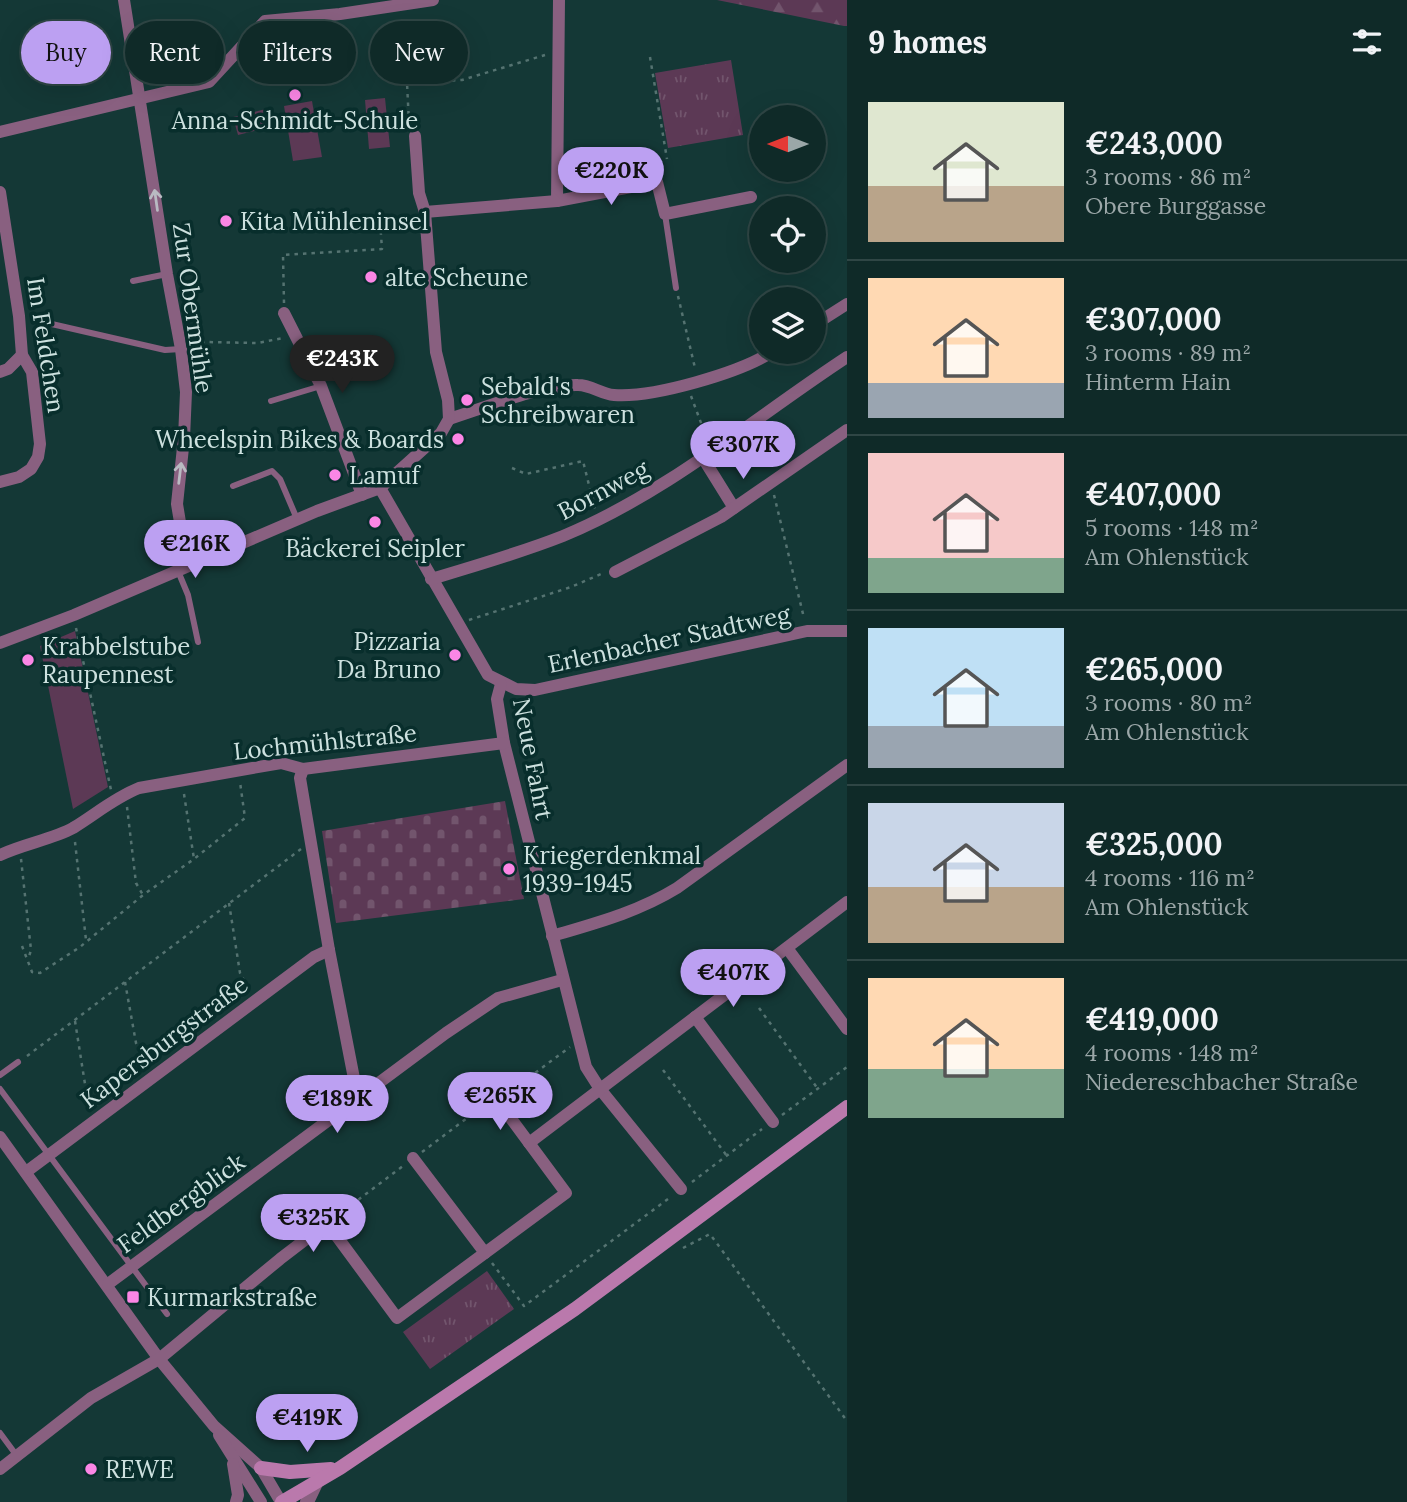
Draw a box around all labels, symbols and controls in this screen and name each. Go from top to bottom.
chip: Buy [21,21,111,84]
chip: Rent [125,21,224,84]
chip: Filters [238,21,356,84]
chip: New [370,21,468,84]
text: 9 homes [868,23,987,61]
icon: filters [1348,23,1386,61]
marker: Anna-Schmidt-Schule [287,87,303,103]
place label: Anna-Schmidt-Schule [171,105,418,136]
north arrow [749,105,826,182]
map controls [749,105,826,364]
text: €243,000 [1085,124,1223,162]
icon: home [924,130,1008,214]
pin: €220K [562,148,660,207]
text: €220K [574,155,648,184]
text: 3 rooms · 86 m² [1085,162,1251,191]
one-way arrow [149,189,162,212]
text: Obere Burggasse [1085,191,1266,220]
button: locate [749,196,826,273]
place label: Kita Mühleninsel [240,206,428,237]
marker: Kita Mühleninsel [218,213,234,229]
street label: Zur Obermühle [166,221,220,395]
place label: alte Scheune [385,262,528,293]
marker: alte Scheune [363,269,379,285]
street label: Im Feldchen [20,275,72,415]
button: layers [749,287,826,364]
text: €307,000 [1085,300,1222,338]
icon: home [924,306,1008,390]
pin: €243K [293,336,391,395]
text: 3 rooms · 89 m² [1085,338,1251,367]
text: €243K [306,343,378,372]
text: Hinterm Hain [1085,367,1231,396]
place label: Sebald's Schreibwaren [481,371,635,430]
marker: Sebald's Schreibwaren [459,392,475,408]
pin: €307K [694,421,792,481]
place label: Wheelspin Bikes & Boards [155,424,444,455]
text: €307K [706,429,780,458]
marker: Wheelspin Bikes & Boards [450,431,466,447]
street label: Bornweg [552,453,655,527]
place label: Lamuf [349,460,422,491]
one-way arrow [174,463,187,485]
marker: Lamuf [327,467,343,483]
text: €407,000 [1085,475,1221,513]
icon: home [924,481,1008,565]
text: 5 rooms · 148 m² [1085,513,1259,542]
marker: Bäckerei Seipler [367,514,383,530]
pin: €216K [146,520,244,580]
text: €216K [160,528,230,557]
place label: Bäckerei Seipler [285,533,465,564]
text: Am Ohlenstück [1085,542,1249,571]
street label: Erlenbacher Stadtweg [545,598,794,680]
place label: Pizzaria Da Bruno [336,626,441,685]
place label: Krabbelstube Raupennest [42,631,190,690]
marker: Pizzaria Da Bruno [447,647,463,663]
text: €265,000 [1085,650,1223,688]
marker: Krabbelstube Raupennest [20,652,36,668]
icon: home [924,656,1008,740]
text: 3 rooms · 80 m² [1085,688,1252,717]
street label: Neue Fahrt [506,695,560,823]
street label: Lochmühlstraße [232,717,418,767]
text: Am Ohlenstück [1085,717,1249,746]
text: €325,000 [1085,825,1223,863]
icon: home [924,831,1008,915]
place label: Kriegerdenkmal 1939-1945 [523,840,701,899]
marker: Kriegerdenkmal 1939-1945 [501,861,517,877]
text: 4 rooms · 116 m² [1085,863,1255,892]
text: Am Ohlenstück [1085,892,1249,921]
pin: €407K [684,950,782,1009]
text: €407K [697,957,769,986]
street label: Kapersburgstraße [74,969,254,1115]
text: €419,000 [1085,1000,1219,1038]
icon: home [924,1006,1008,1090]
text: 4 rooms · 148 m² [1085,1038,1259,1067]
text: Niedereschbacher Straße [1085,1067,1358,1096]
pin: €265K [451,1072,549,1132]
pin: €189K [288,1076,386,1135]
text: €265K [464,1080,536,1109]
text: €189K [302,1083,372,1112]
street label: Feldbergblick [111,1146,251,1260]
pin: €325K [264,1194,362,1254]
text: €325K [277,1202,349,1231]
place label: Kurmarkstraße [147,1282,317,1313]
marker: Kurmarkstraße [125,1289,141,1305]
pin: €419K [258,1394,356,1454]
text: €419K [272,1402,342,1431]
place label: REWE [105,1454,174,1485]
marker: REWE [83,1461,99,1477]

